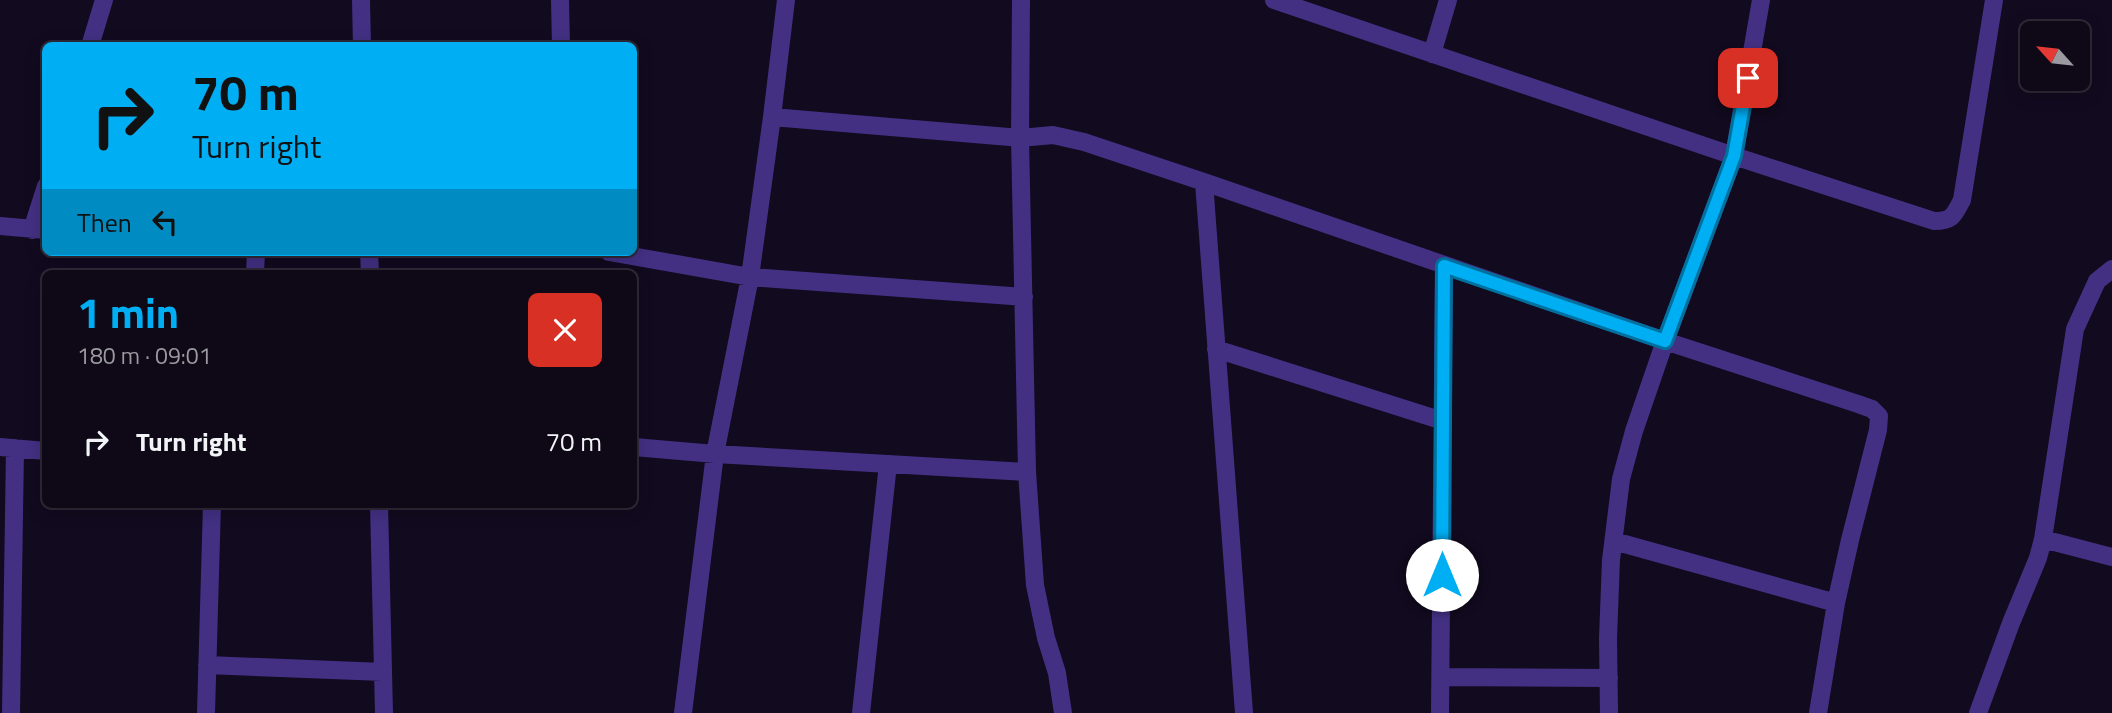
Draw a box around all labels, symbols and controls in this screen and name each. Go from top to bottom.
north arrow [2020,21,2090,91]
map controls [2020,21,2090,91]
pin [1718,48,1778,108]
text: 70 m [192,54,299,129]
icon: arrive [1729,59,1767,97]
icon: right [77,70,168,161]
text: Turn right [192,122,321,170]
text: Then [77,203,132,242]
icon: left [146,203,184,241]
text: 1 min [77,280,179,344]
button: close [528,293,602,367]
text: 180 m · 09:01 [77,338,212,373]
text: Turn right [136,422,247,461]
text: 70 m [545,422,602,461]
icon: right [77,423,115,461]
position arrow [1405,538,1479,612]

